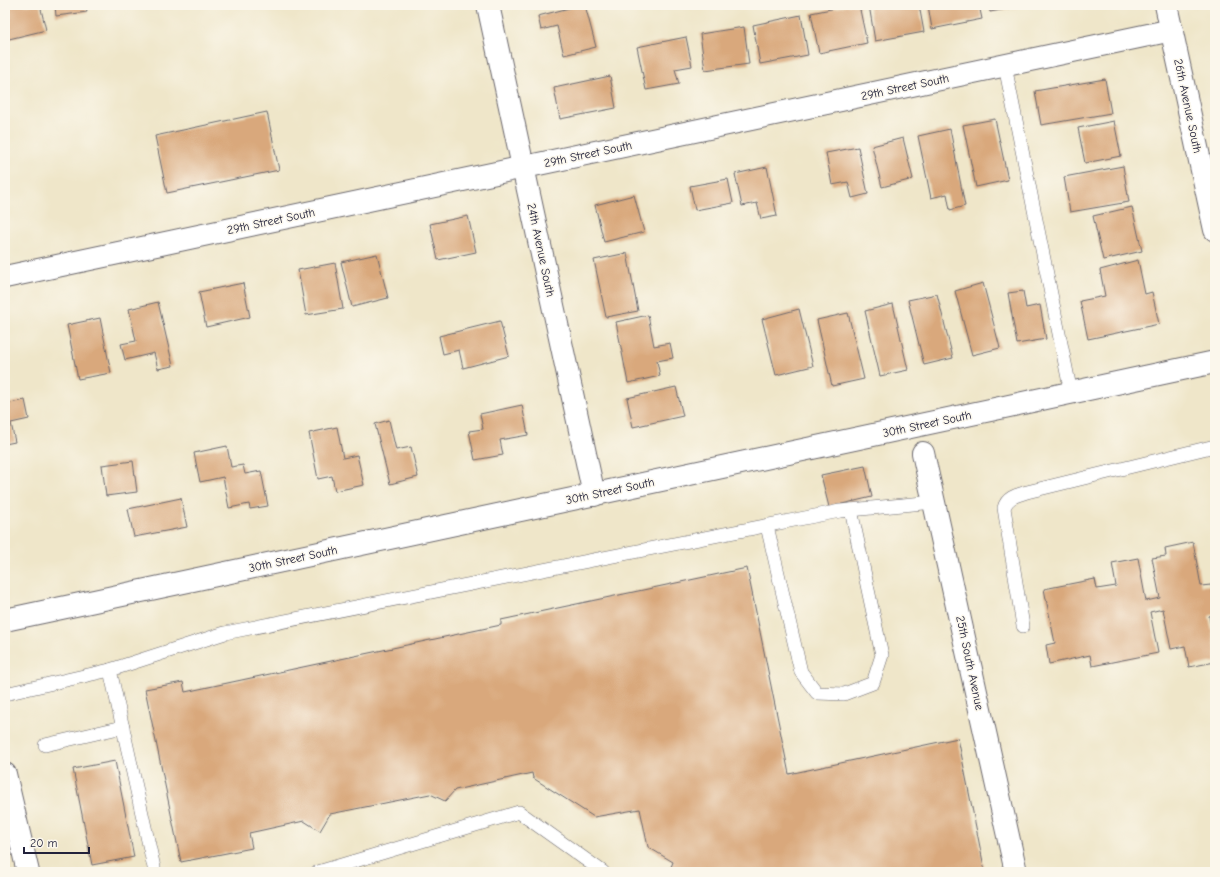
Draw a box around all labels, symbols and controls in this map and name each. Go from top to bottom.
street label: 26th Avenue South [1171,58,1205,154]
street label: 29th Street South [860,71,950,103]
street label: 29th Street South [543,138,633,170]
street label: 24th Avenue South [524,202,558,298]
street label: 29th Street South [226,205,316,237]
street label: 30th Street South [881,408,973,440]
street label: 30th Street South [564,475,656,507]
street label: 30th Street South [247,543,339,575]
street label: 25th South Avenue [953,615,987,711]
scale bar [24,829,89,855]
text: 20 m [30,836,58,850]

